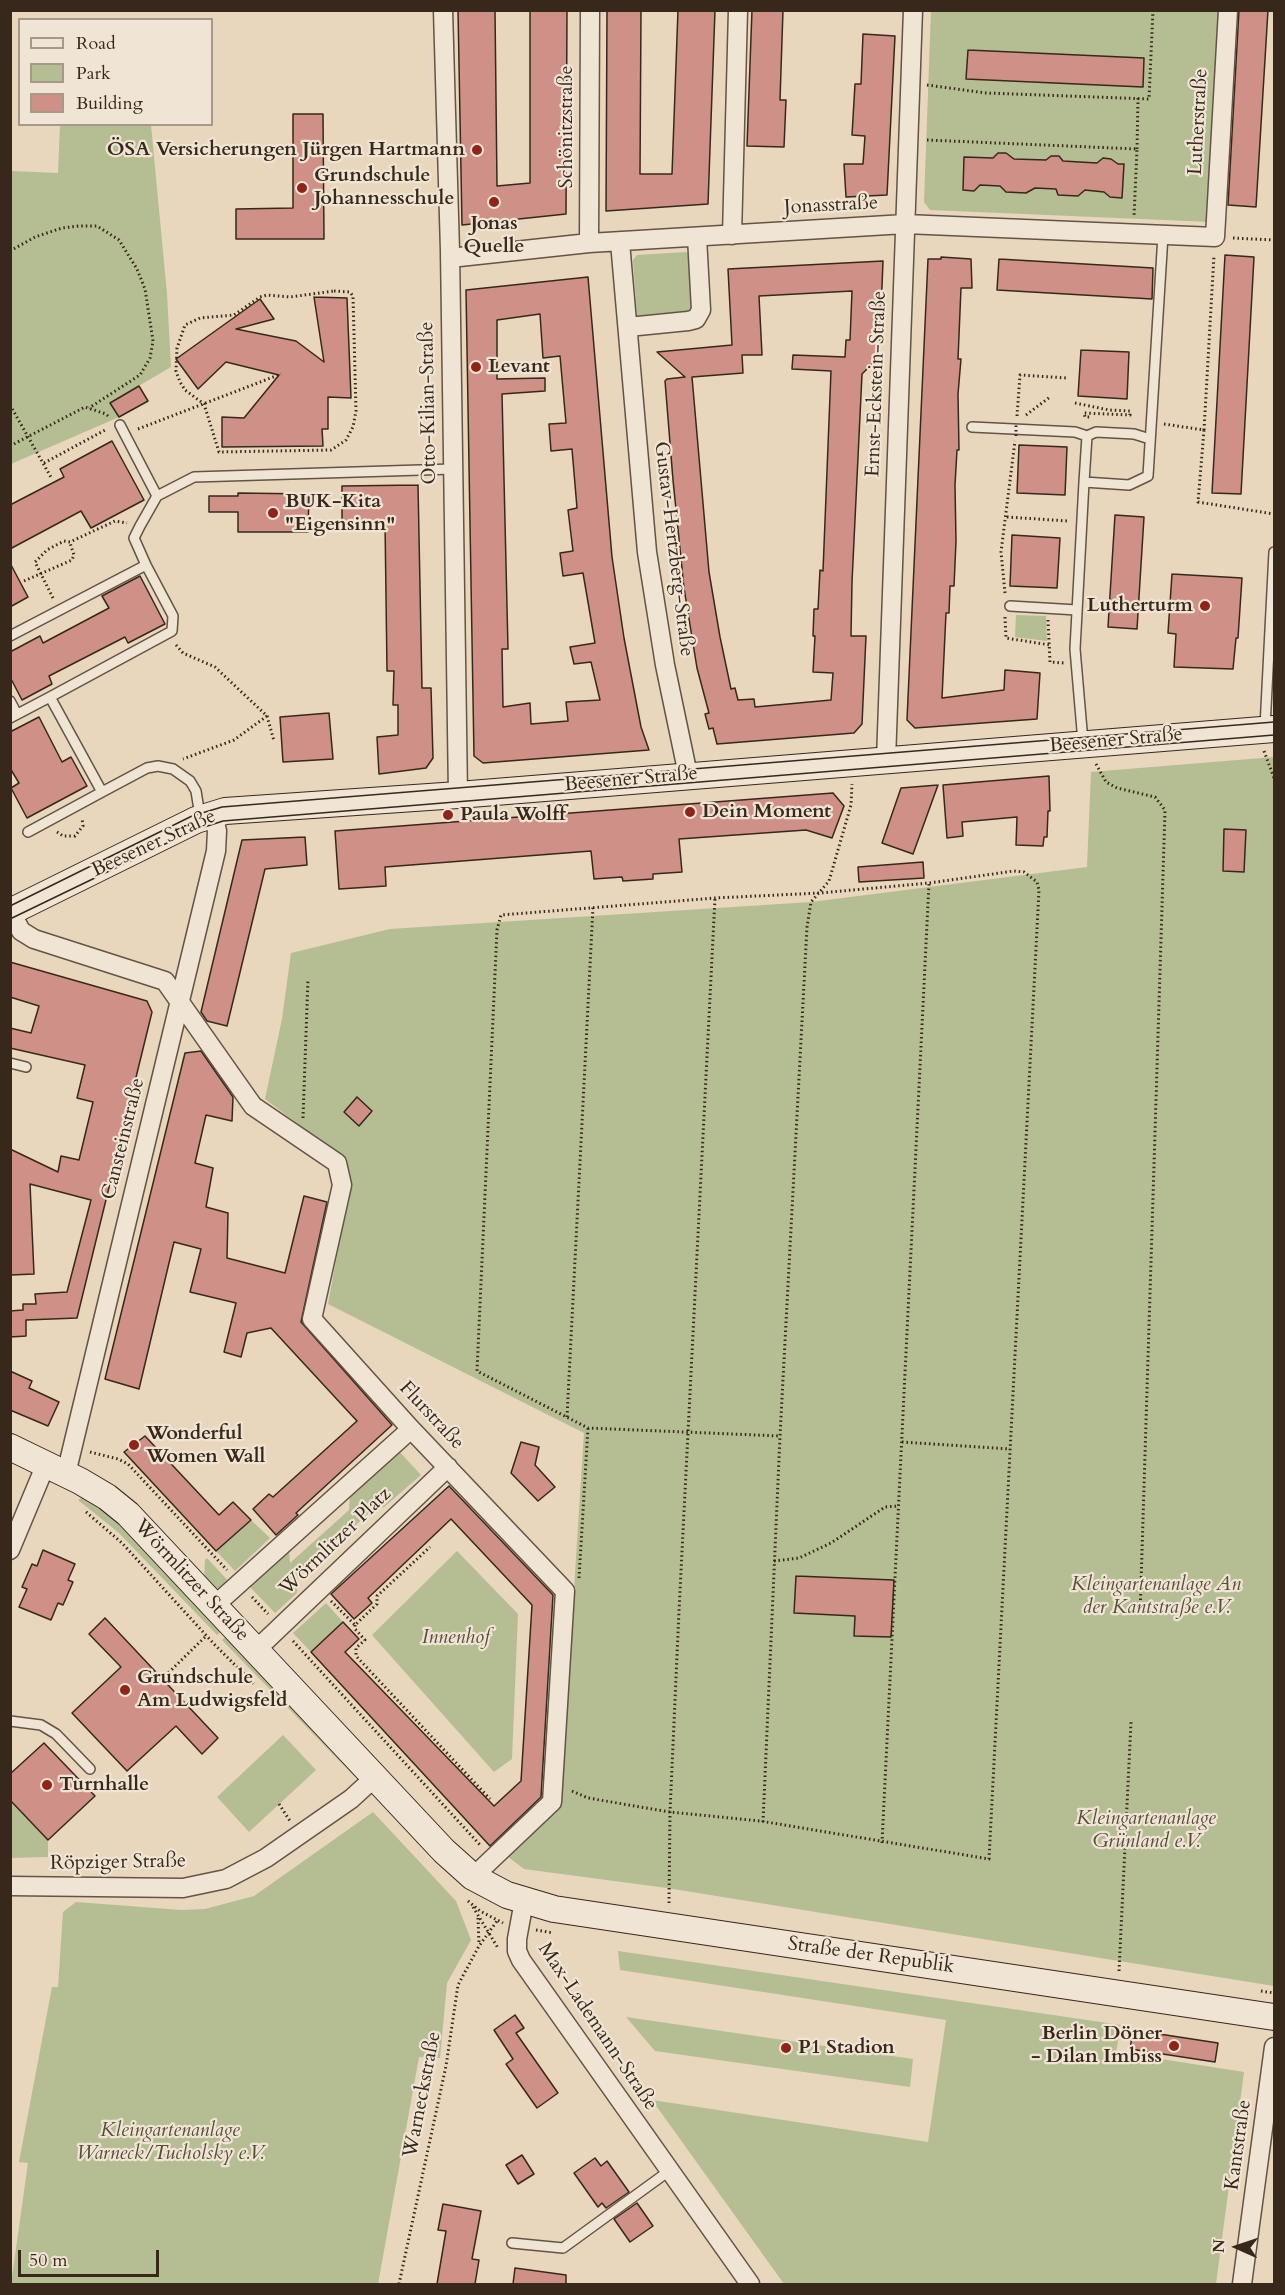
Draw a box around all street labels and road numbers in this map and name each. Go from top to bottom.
street label: Schönitzstraße [555,65,579,189]
street label: Lutherstraße [1184,68,1214,176]
street label: Jonasstraße [783,192,879,220]
street label: Ernst-Eckstein-Straße [862,290,892,478]
street label: Otto-Kilian-Straße [416,321,442,485]
street label: Gustav-Hertzberg-Straße [648,440,698,658]
street label: Beesener Straße [1048,723,1184,759]
street label: Beesener Straße [563,762,699,798]
street label: Beesener Straße [88,805,220,883]
street label: Cansteinstraße [97,1076,151,1202]
street label: Flurstraße [393,1377,469,1455]
street label: Wörmlitzer Platz [275,1483,397,1601]
street label: Wörmlitzer Straße [128,1515,254,1647]
street label: Röpziger Straße [50,1850,186,1876]
street label: Straße der Republik [786,1932,956,1980]
street label: Max-Lademann-Straße [532,1939,662,2115]
street label: Warneckstraße [399,2030,447,2160]
street label: Kantstraße [1221,2098,1257,2192]

